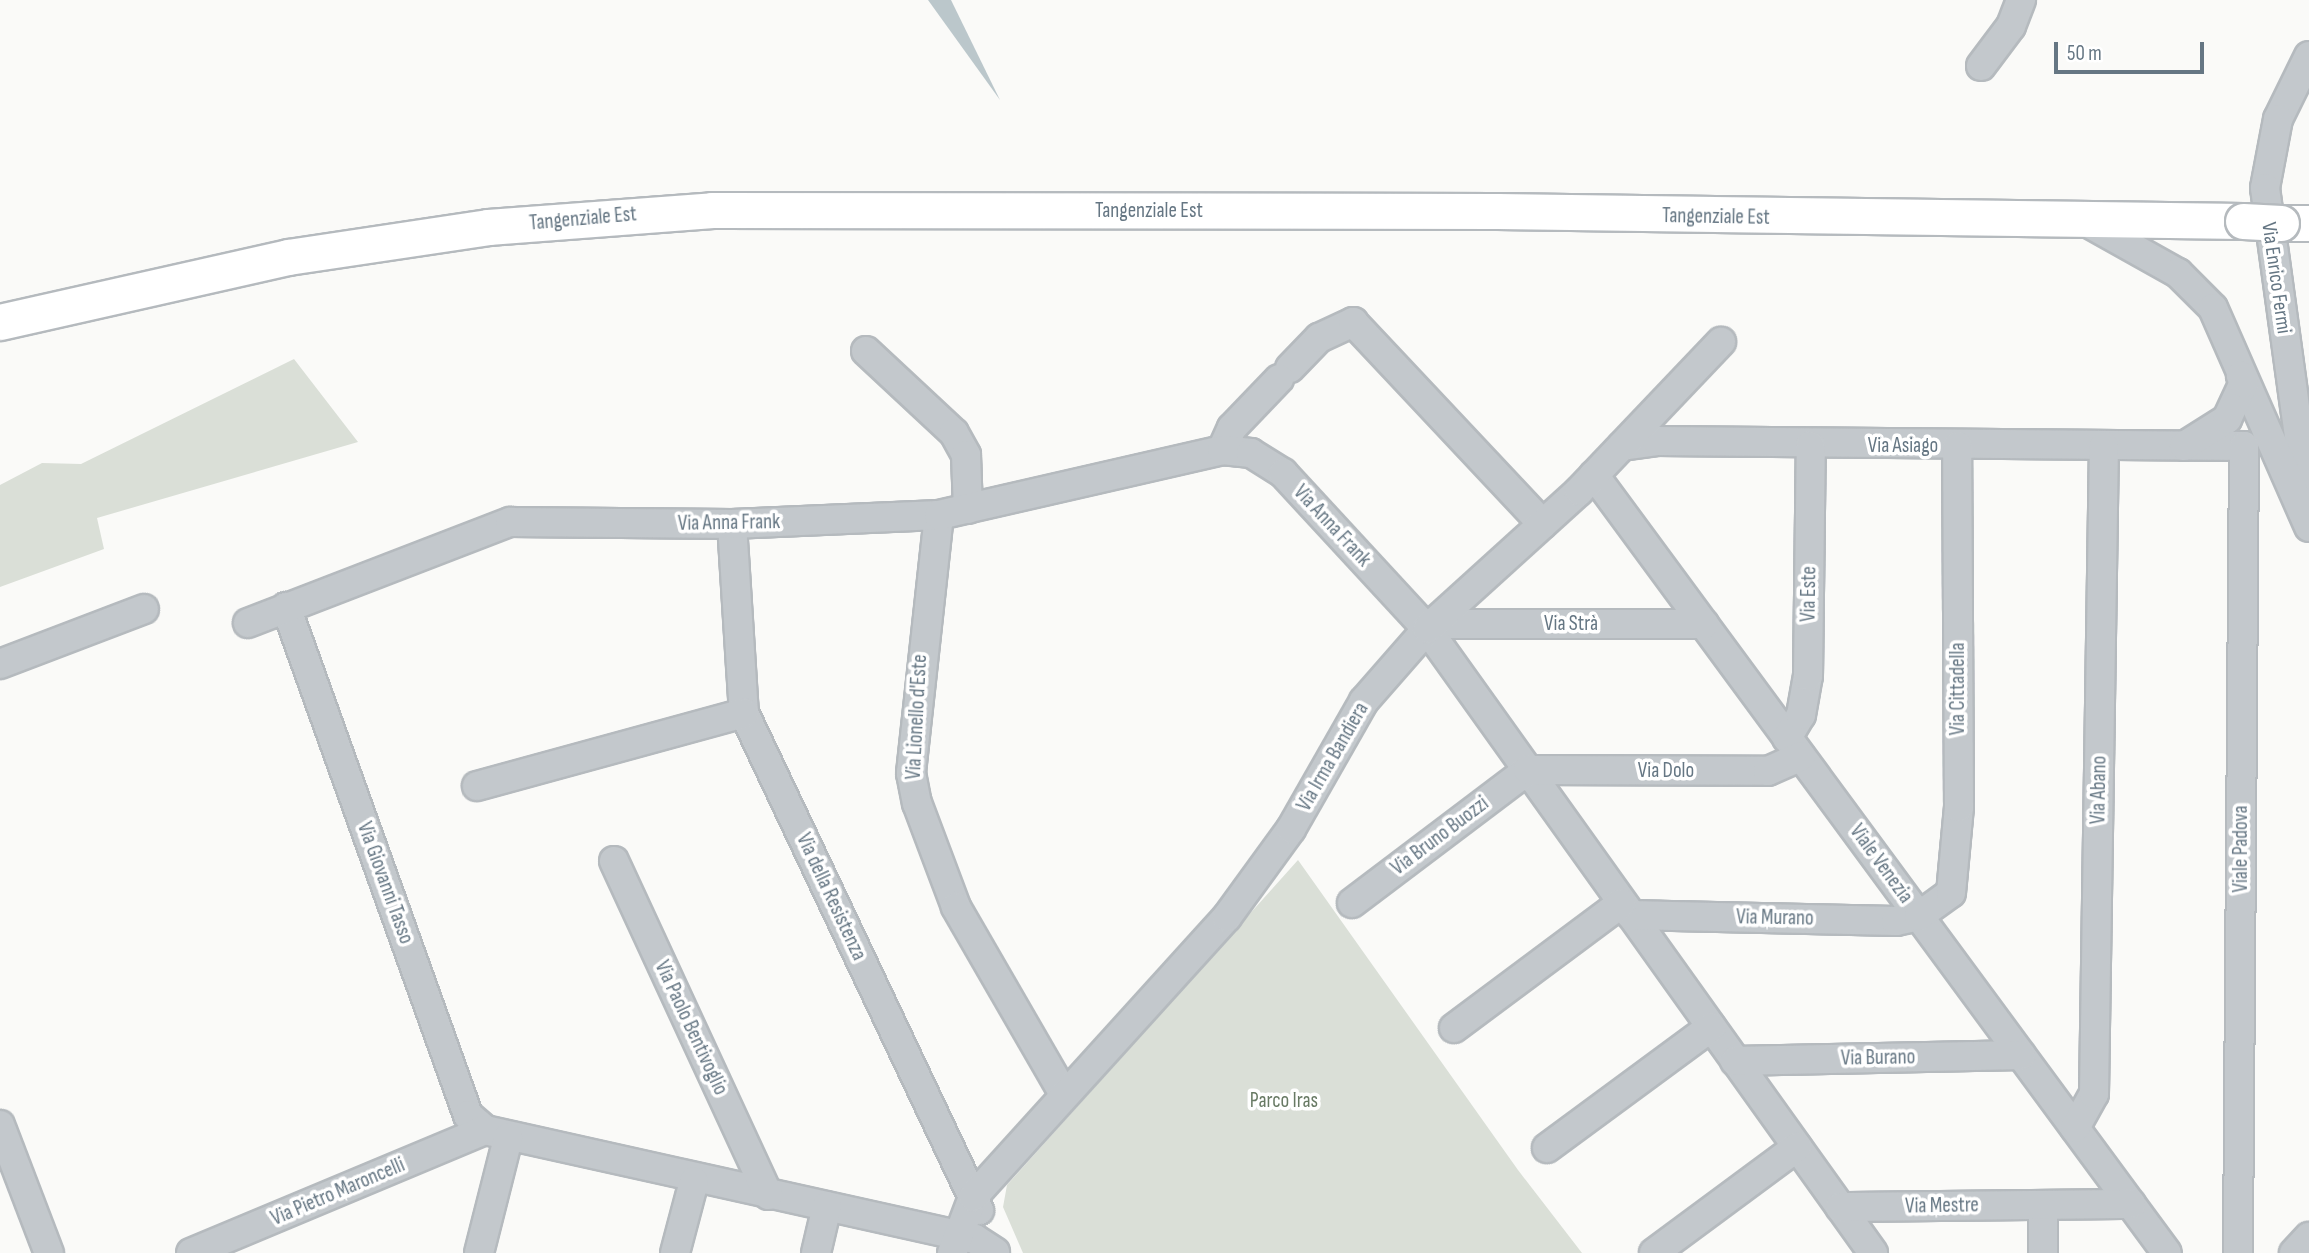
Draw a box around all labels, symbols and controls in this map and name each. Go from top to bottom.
scale bar [2057,28,2208,72]
text: 50 m [2067,41,2102,66]
street label: Tangenziale Est [1095,198,1203,224]
street label: Tangenziale Est [528,202,638,236]
street label: Tangenziale Est [1662,203,1770,231]
street label: Via Enrico Fermi [2256,221,2296,335]
street label: Via Asiago [1868,433,1938,459]
street label: Via Anna Frank [1288,480,1376,572]
street label: Via Anna Frank [678,510,780,536]
street label: Via Este [1796,566,1822,622]
street label: Via Strà [1544,611,1598,637]
street label: Via Cittadella [1945,643,1971,735]
street label: Via Lionello d'Este [901,654,933,780]
street label: Via Irma Bandiera [1292,698,1374,816]
street label: Via Abano [2086,756,2112,824]
street label: Via Dolo [1638,758,1694,784]
street label: Via Bruno Buozzi [1386,791,1494,881]
street label: Viale Padova [2228,805,2254,893]
street label: Via Giovanni Tasso [351,819,419,947]
street label: Viale Venezia [1844,820,1918,908]
street label: Via della Resistenza [791,829,871,965]
street label: Via Murano [1736,905,1814,931]
street label: Via Paolo Bentivoglio [649,957,733,1099]
street label: Via Burano [1841,1045,1915,1071]
park label: Parco Iras [1250,1088,1318,1114]
street label: Via Pietro Maroncelli [267,1152,409,1232]
street label: Via Mestre [1905,1193,1979,1219]

